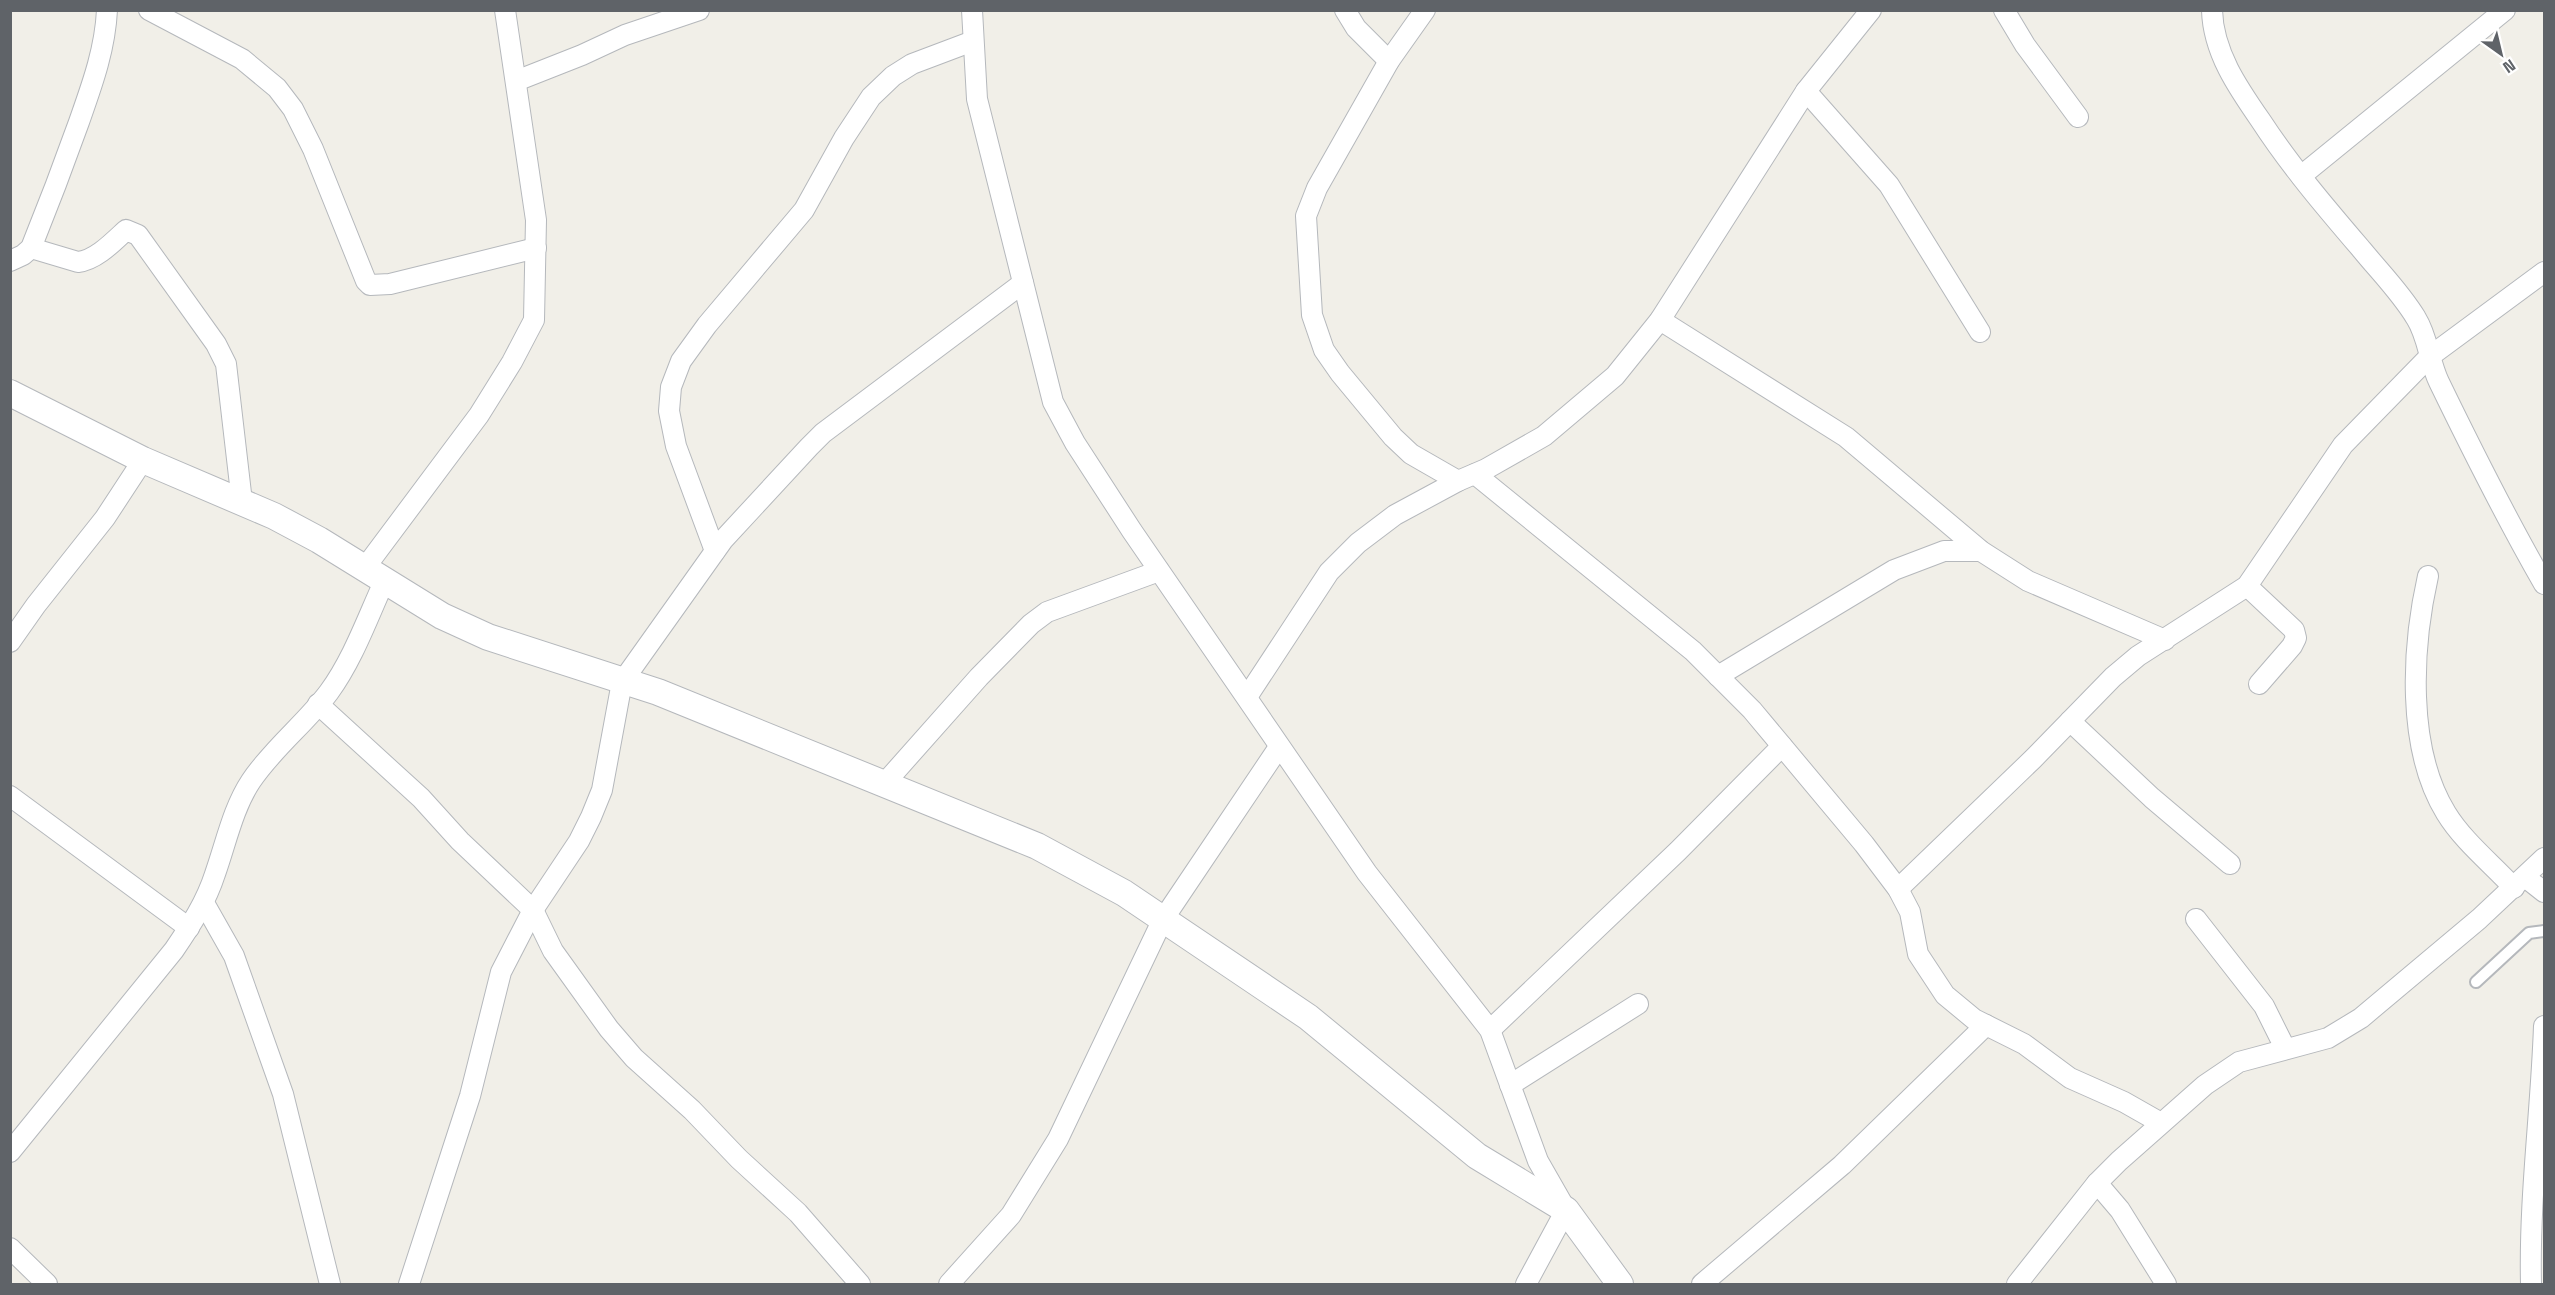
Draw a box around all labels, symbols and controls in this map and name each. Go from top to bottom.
north arrow [2471,24,2531,84]
text: N [2499,54,2519,78]

